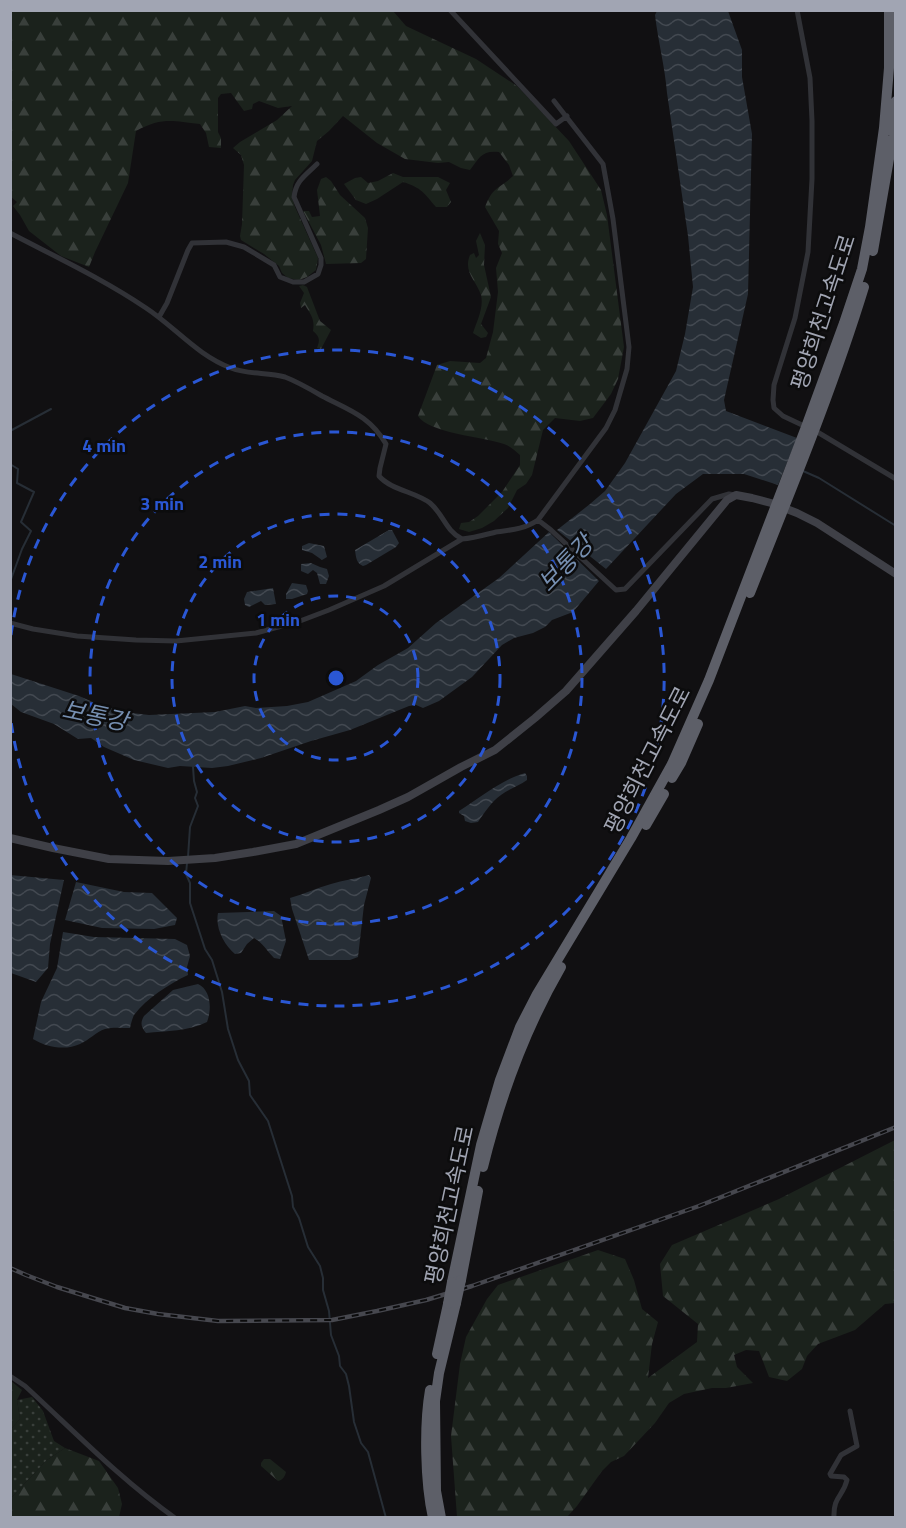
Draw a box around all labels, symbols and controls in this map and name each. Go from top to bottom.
street label: 평양희천고속도로 [782,230,864,394]
text: 4 min [82,432,126,459]
text: 3 min [140,490,184,517]
water label: 보통강 [529,525,603,599]
text: 2 min [198,548,242,575]
text: 1 min [256,606,300,633]
centre of rings [326,668,346,688]
street label: 평양희천고속도로 [595,680,699,840]
water label: 보통강 [59,691,134,740]
street label: 평양희천고속도로 [416,1122,482,1288]

